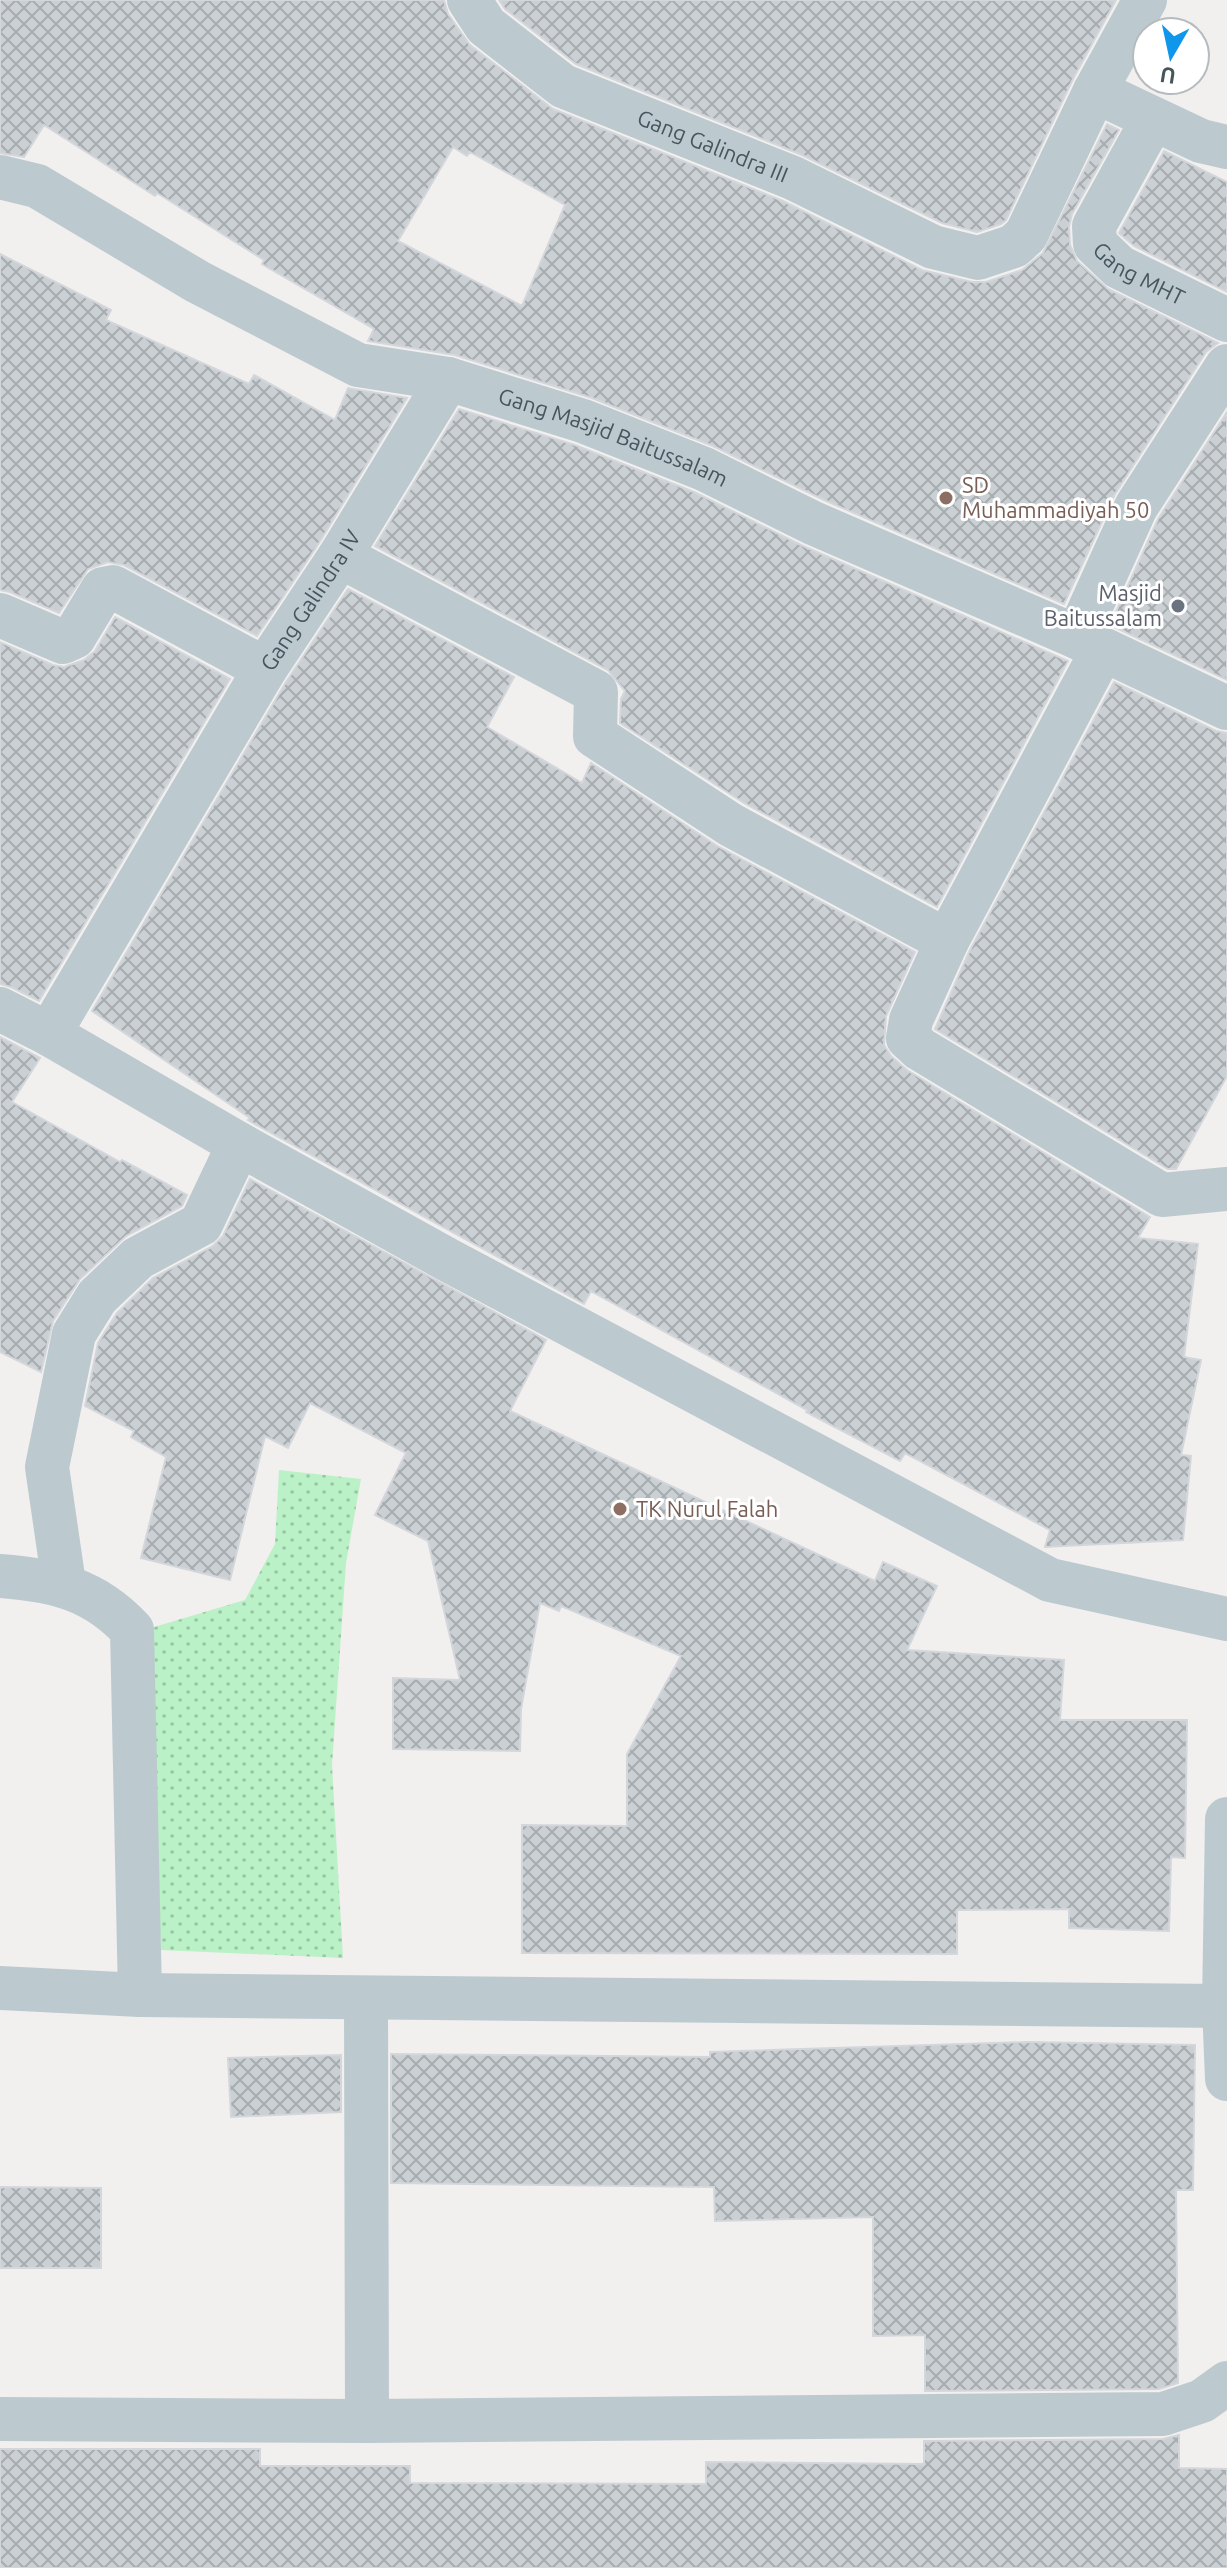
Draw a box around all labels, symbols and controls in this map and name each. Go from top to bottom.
north arrow [1131,16,1211,96]
text: U [1158,63,1177,90]
street label: Gang Galindra III [634,104,792,187]
street label: Gang MHT [1088,236,1189,309]
street label: Gang Masjid Baitussalam [496,382,732,491]
place label: SD Muhammadiyah 50 [962,472,1149,522]
marker: SD Muhammadiyah 50 [937,489,955,507]
street label: Gang Galindra IV [255,525,365,675]
place label: Masjid Baitussalam [1044,580,1162,630]
marker: Masjid Baitussalam [1169,597,1187,615]
place label: TK Nurul Falah [636,1496,778,1521]
marker: TK Nurul Falah [611,1500,629,1518]

